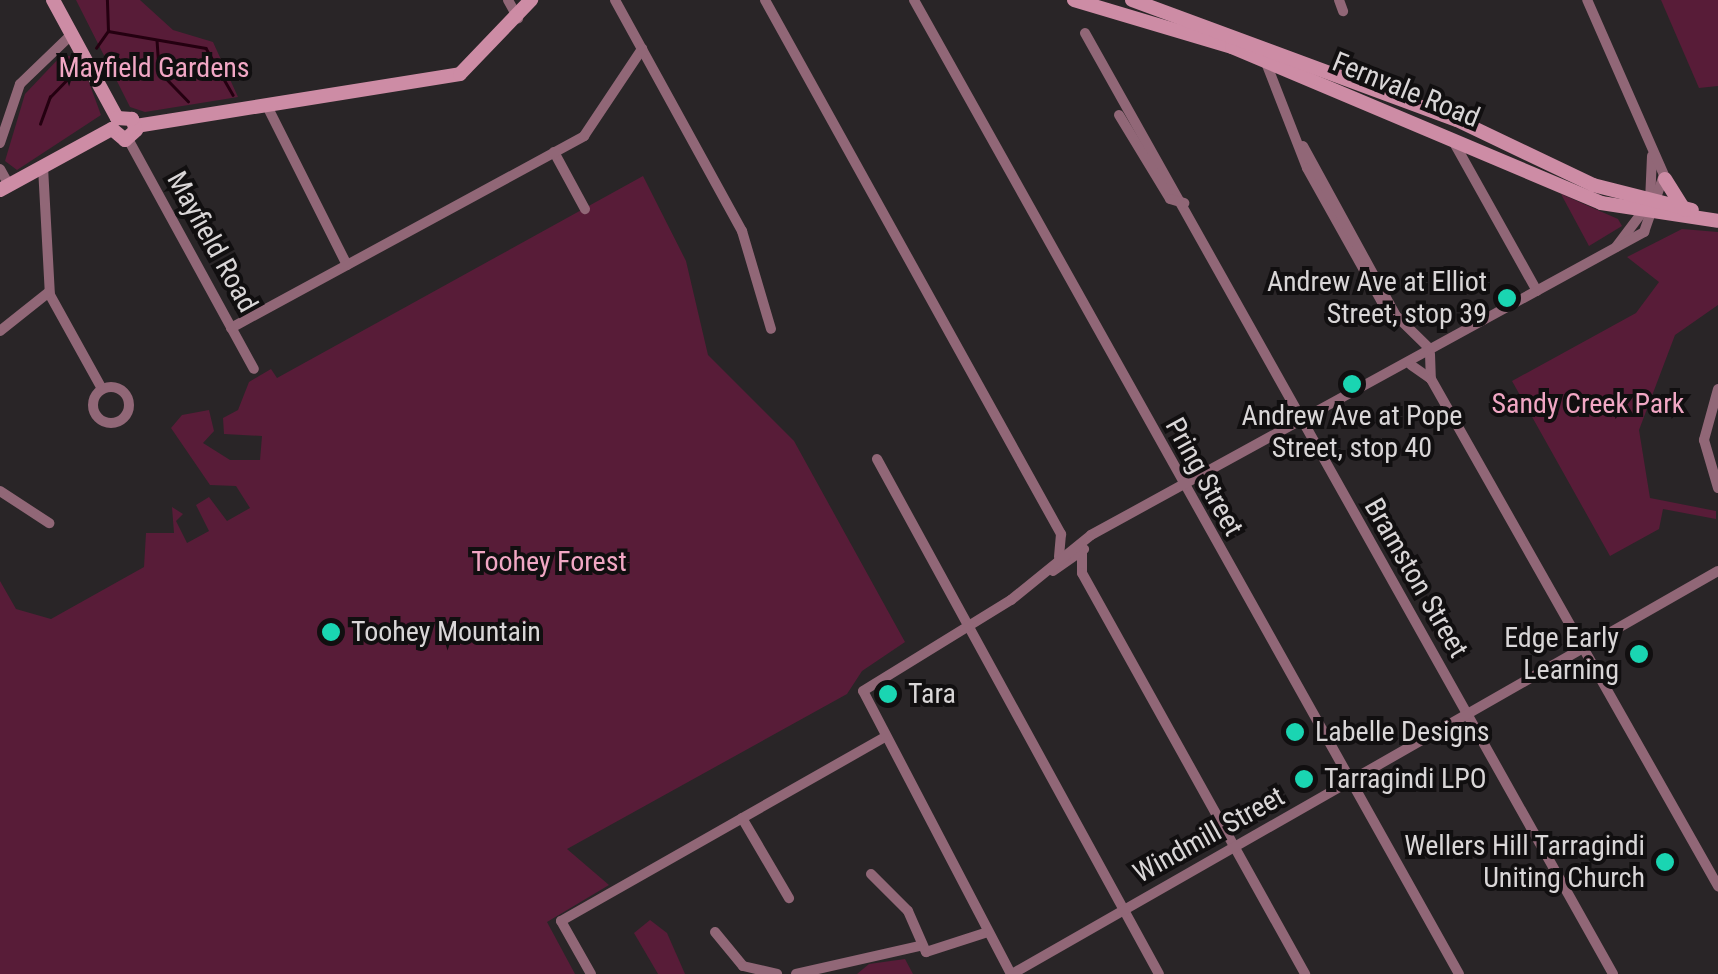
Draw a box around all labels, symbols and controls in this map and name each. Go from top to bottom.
street label: Fernvale Road [1327,45,1485,135]
park label: Mayfield Gardens [58,51,250,85]
street label: Mayfield Road [160,166,264,318]
place label: Andrew Ave at Elliot Street, stop 39 [1267,265,1487,331]
marker: Andrew Ave at Elliot Street, stop 39 [1496,287,1518,309]
marker: Andrew Ave at Pope Street, stop 40 [1341,373,1363,395]
park label: Sandy Creek Park [1492,387,1684,421]
place label: Andrew Ave at Pope Street, stop 40 [1242,399,1462,465]
street label: Pring Street [1158,412,1250,542]
street label: Bramston Street [1357,492,1475,664]
park label: Toohey Forest [471,545,627,579]
place label: Toohey Mountain [351,615,541,649]
marker: Toohey Mountain [320,621,342,643]
place label: Edge Early Learning [1504,621,1619,687]
marker: Edge Early Learning [1628,643,1650,665]
place label: Tara [908,677,956,711]
marker: Tara [877,683,899,705]
place label: Labelle Designs [1315,715,1490,749]
marker: Labelle Designs [1284,721,1306,743]
place label: Tarragindi LPO [1324,762,1487,796]
marker: Tarragindi LPO [1293,768,1315,790]
street label: Windmill Street [1128,780,1290,890]
place label: Wellers Hill Tarragindi Uniting Church [1404,829,1645,895]
marker: Wellers Hill Tarragindi Uniting Church [1654,851,1676,873]

